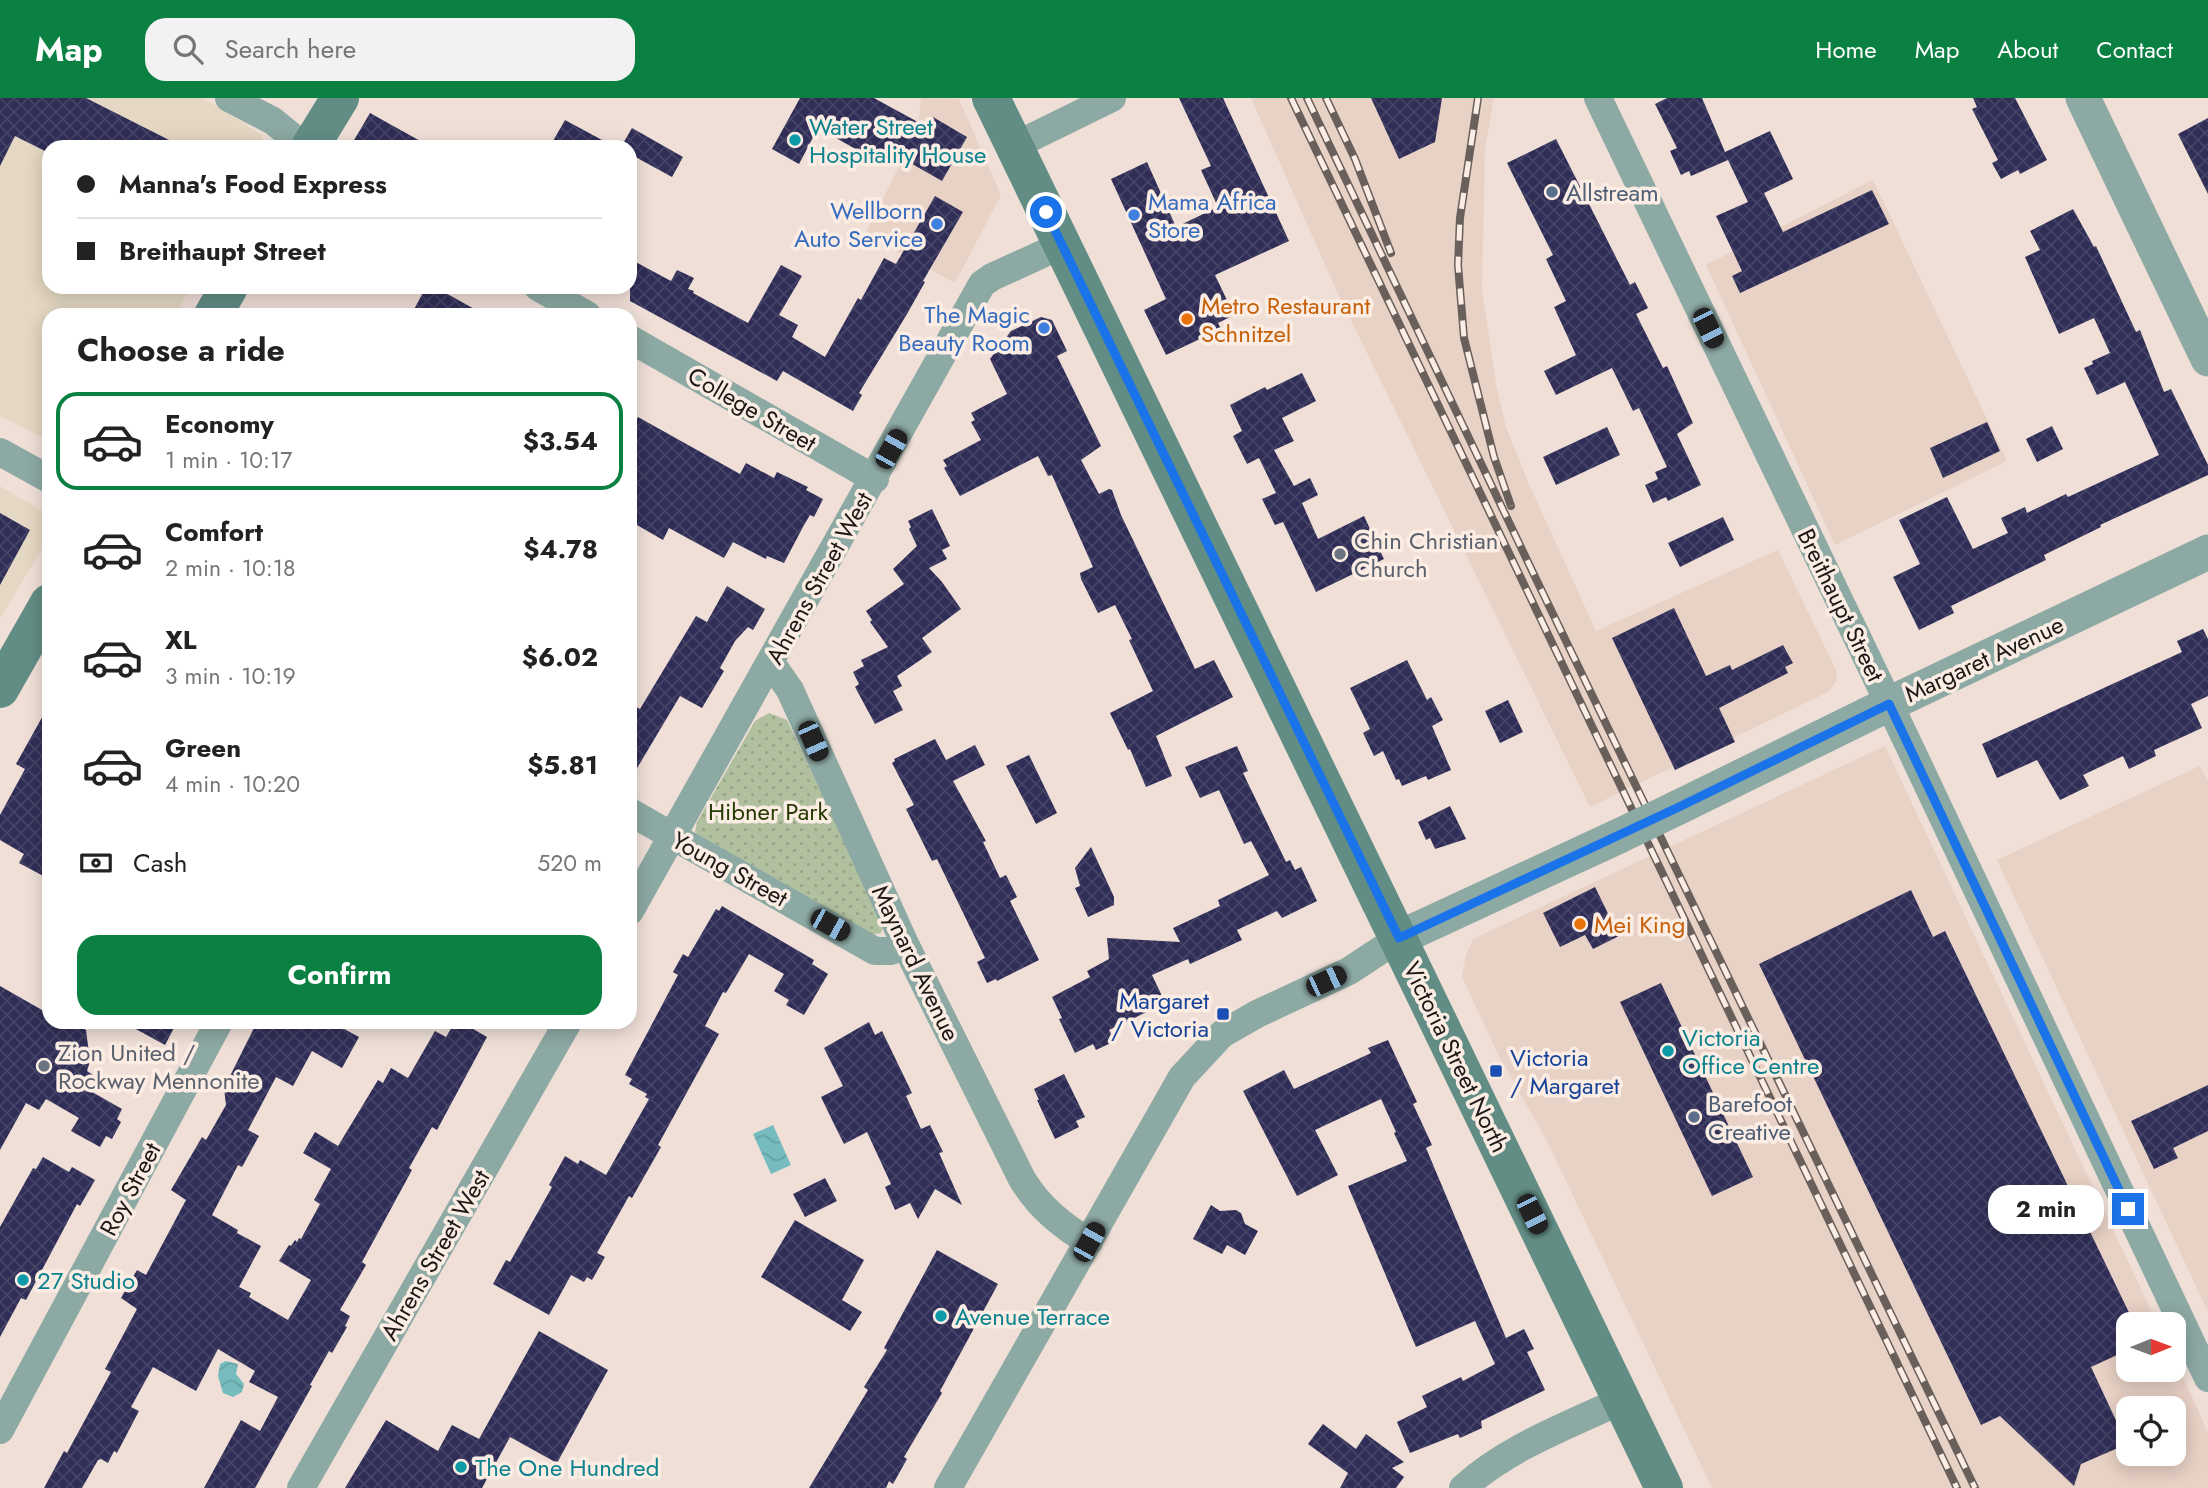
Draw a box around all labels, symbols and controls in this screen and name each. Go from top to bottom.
search box [145,18,635,81]
text: Map [35,26,103,73]
icon: search [169,30,207,68]
text: Search here [225,30,356,68]
text: Home [1815,32,1877,67]
text: Map [1915,32,1959,67]
text: About [1997,32,2058,67]
text: Contact [2096,32,2173,67]
place label: Water Street Hospitality House [809,109,986,172]
marker: Water Street Hospitality House [787,132,803,148]
text: Manna's Food Express [119,165,387,203]
place label: Allstream [1566,175,1659,210]
place label: Mama Africa Store [1148,184,1277,247]
marker: Allstream [1544,184,1560,200]
place label: Wellborn Auto Service [794,193,923,256]
route start [1030,196,1062,228]
marker: Mama Africa Store [1126,207,1142,223]
marker: Wellborn Auto Service [929,216,945,232]
text: Breithaupt Street [119,232,326,270]
place label: Metro Restaurant Schnitzel [1201,288,1370,351]
place label: The Magic Beauty Room [898,297,1030,360]
car [1690,305,1727,351]
marker: Metro Restaurant Schnitzel [1179,311,1195,327]
marker: The Magic Beauty Room [1036,320,1052,336]
text: Choose a ride [77,327,285,373]
street label: College Street [681,358,823,460]
text: Economy [165,405,274,443]
icon: car [81,410,144,473]
text: $3.54 [523,422,598,460]
car [872,426,911,472]
text: 1 min · 10:17 [165,443,292,477]
street label: Ahrens Street West [757,485,881,671]
text: Comfort [165,513,263,551]
icon: car [81,518,144,581]
place label: Chin Christian Church [1354,523,1498,586]
street label: Breithaupt Street [1789,523,1893,688]
text: $4.78 [523,530,598,568]
marker: Chin Christian Church [1332,546,1348,562]
text: 2 min · 10:18 [165,551,296,585]
street label: Margaret Avenue [1899,607,2069,711]
text: XL [165,621,197,659]
icon: car [81,626,144,689]
text: $6.02 [522,638,598,676]
text: 3 min · 10:19 [165,659,296,693]
car [795,718,832,764]
text: Green [165,729,241,767]
icon: car [81,734,144,797]
text: $5.81 [527,746,598,784]
text: 4 min · 10:20 [165,767,300,801]
park label: Hibner Park [708,794,829,829]
street label: Young Street [666,823,794,915]
icon: cash [77,844,115,882]
text: Cash [133,844,187,882]
text: 520 m [537,846,602,880]
street label: Maynard Avenue [863,879,969,1047]
car [807,906,854,944]
place label: Mei King [1594,907,1685,942]
marker: Mei King [1572,916,1588,932]
button: Confirm [77,935,602,1015]
street label: Victoria Street North [1395,956,1517,1158]
car [1303,963,1350,999]
place label: Margaret / Victoria [1111,983,1209,1046]
marker: Margaret / Victoria [1215,1006,1231,1022]
place label: Victoria Office Centre [1682,1020,1819,1083]
place label: Zion United / Rockway Mennonite [58,1035,260,1098]
place label: Victoria / Margaret [1510,1040,1620,1103]
marker: Victoria Office Centre [1660,1043,1676,1059]
marker: Zion United / Rockway Mennonite [36,1058,52,1074]
marker: Victoria / Margaret [1488,1063,1504,1079]
place label: Barefoot Creative [1708,1086,1792,1149]
marker: Barefoot Creative [1686,1109,1702,1125]
street label: Roy Street [91,1136,169,1242]
street label: Ahrens Street West [372,1163,498,1347]
callout: 2 min [1988,1184,2104,1234]
car [1514,1191,1551,1237]
text: 2 min [2016,1192,2076,1226]
route end [2112,1193,2144,1225]
car [1070,1219,1109,1265]
place label: 27 Studio [37,1263,135,1298]
marker: 27 Studio [15,1272,31,1288]
place label: Avenue Terrace [955,1299,1110,1334]
marker: Avenue Terrace [933,1308,949,1324]
north arrow [2116,1312,2186,1382]
map controls [2116,1312,2186,1466]
button: locate [2116,1396,2186,1466]
place label: The One Hundred [475,1450,659,1485]
marker: The One Hundred [453,1459,469,1475]

